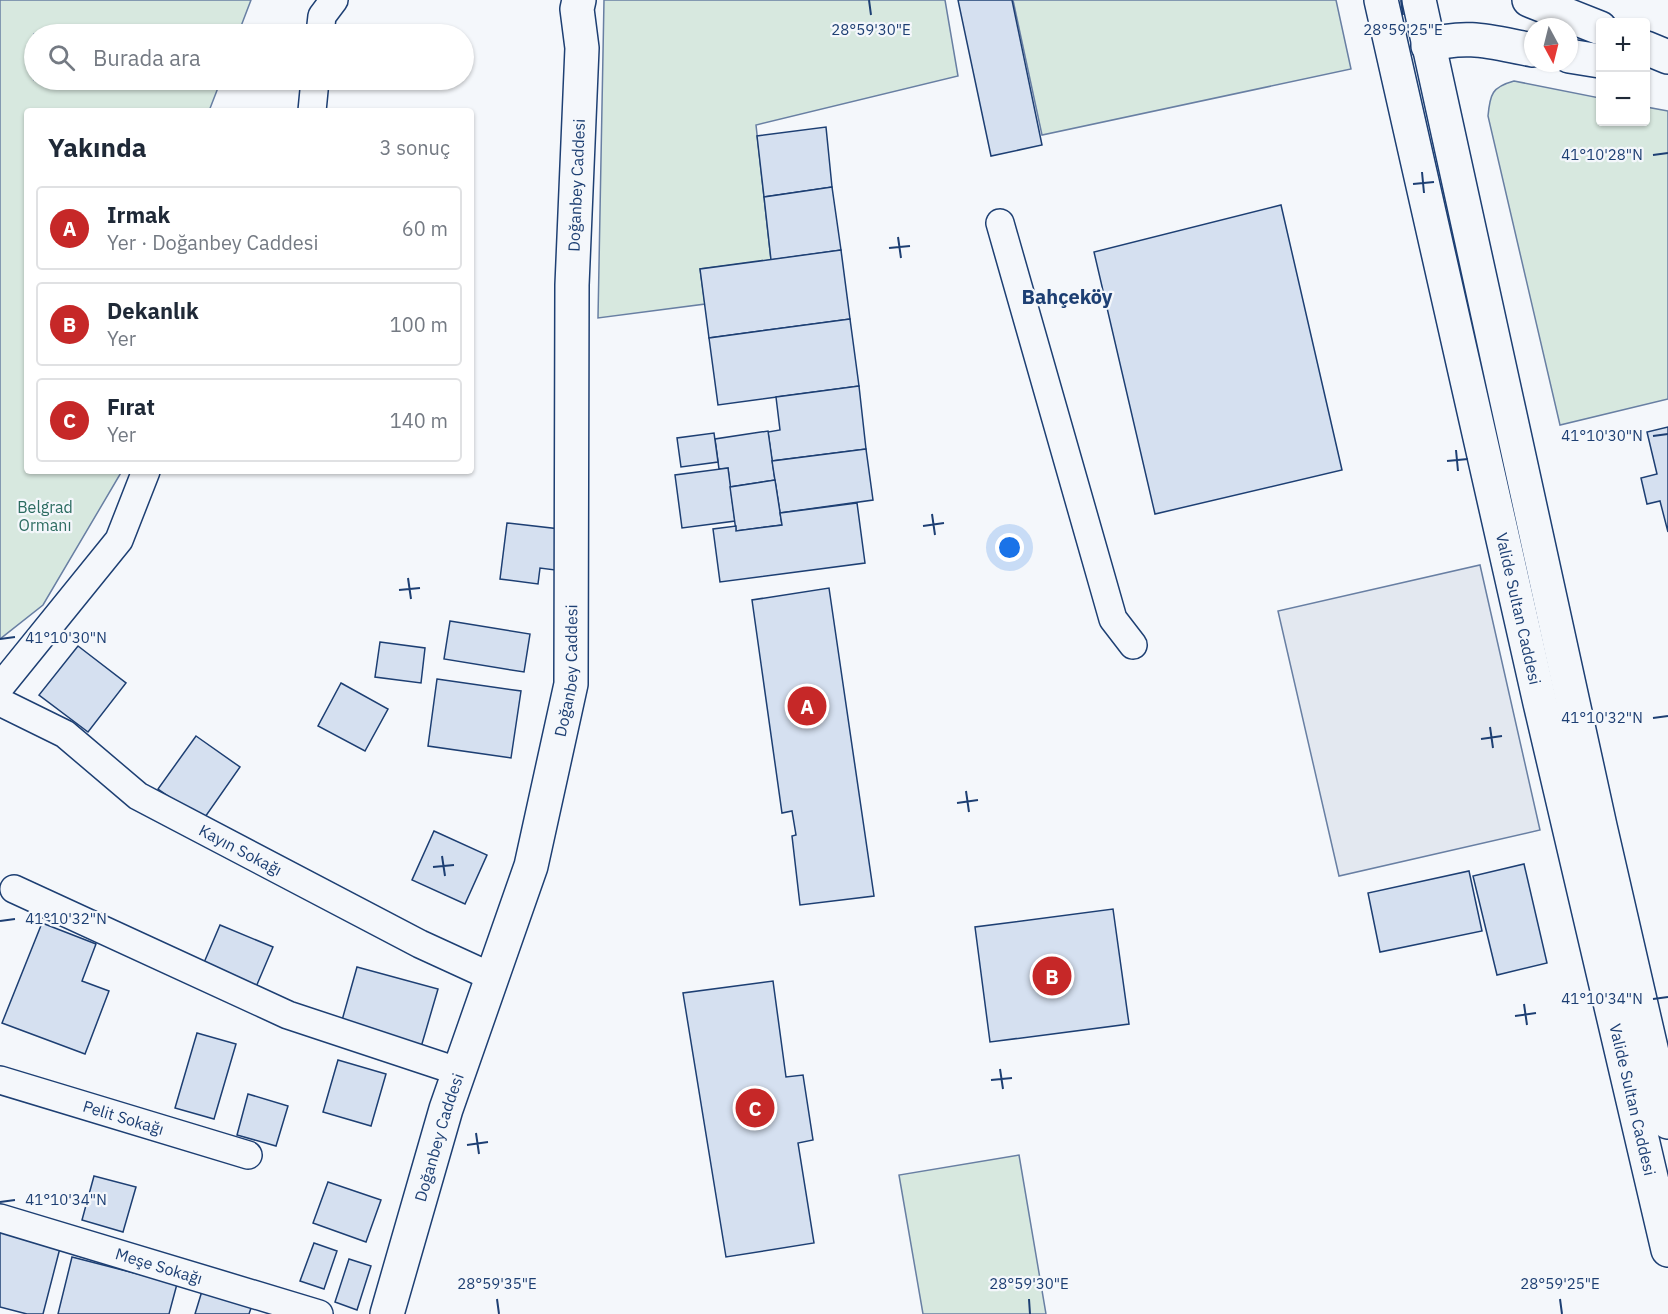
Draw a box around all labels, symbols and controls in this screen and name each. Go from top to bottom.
north arrow [1524,18,1578,72]
map controls [1596,18,1650,126]
button: + [1596,18,1650,72]
text: 28°59'30"E [831,20,911,39]
text: 28°59'25"E [1363,20,1443,39]
search box [24,24,474,90]
icon: search [45,41,78,74]
text: Burada ara [93,43,201,72]
button: − [1596,72,1650,126]
street label: Doğanbey Caddesi [563,118,589,252]
text: Yakında [48,130,147,164]
text: 3 sonuç [380,134,450,161]
text: 41°10'28"N [1561,145,1643,164]
text: Irmak [107,200,170,229]
text: A [63,215,76,242]
text: 60 m [402,215,448,242]
text: Yer · Doğanbey Caddesi [107,229,319,256]
district label: Bahçeköy [1022,283,1113,310]
text: Dekanlık [107,296,199,325]
text: B [63,311,76,338]
text: 100 m [390,311,448,338]
text: Yer [107,325,136,352]
text: Fırat [107,392,155,421]
text: C [63,407,76,434]
text: 140 m [390,407,448,434]
text: Yer [107,421,136,448]
text: 41°10'30"N [1561,426,1643,445]
park label: Belgrad Ormanı [17,497,73,535]
street label: Valide Sultan Caddesi [1492,531,1546,687]
your location [995,533,1024,562]
street label: Doğanbey Caddesi [550,604,581,739]
text: 41°10'30"N [25,628,107,647]
pin: A [788,684,826,728]
text: 41°10'32"N [1561,708,1643,727]
street label: Kayın Sokağı [196,820,285,880]
text: 41°10'32"N [25,909,107,928]
pin: B [1032,954,1072,998]
text: 41°10'34"N [1561,989,1643,1008]
street label: Valide Sultan Caddesi [1605,1022,1660,1177]
street label: Doğanbey Caddesi [410,1070,468,1204]
pin: C [736,1086,774,1130]
street label: Pelit Sokağı [81,1096,166,1139]
text: 41°10'34"N [25,1190,107,1209]
street label: Meşe Sokağı [113,1243,205,1288]
text: 28°59'35"E [457,1274,537,1293]
text: 28°59'30"E [989,1274,1069,1293]
text: 28°59'25"E [1520,1274,1600,1293]

